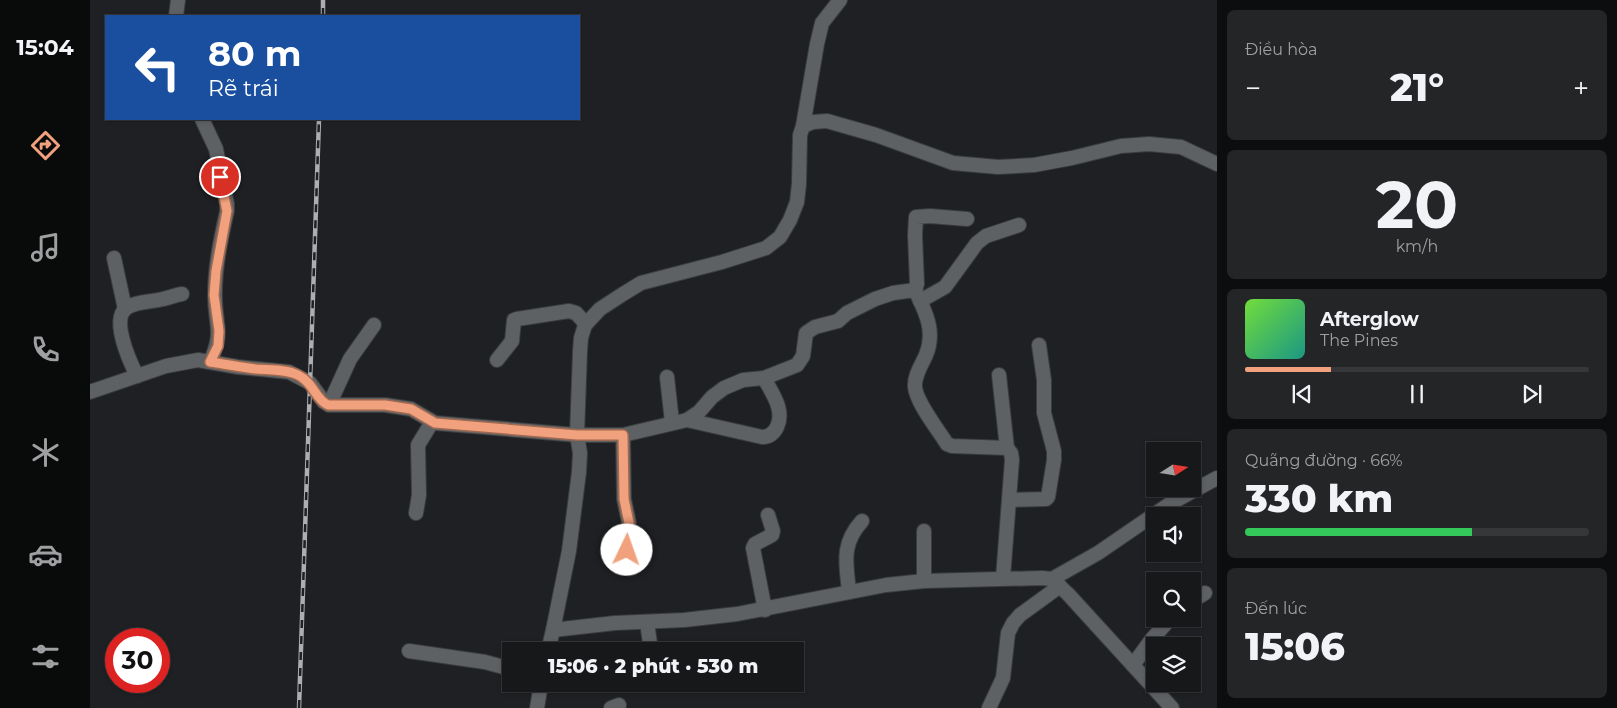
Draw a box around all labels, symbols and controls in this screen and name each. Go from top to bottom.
text: 80 m [208,32,302,75]
text: 15:04 [16,34,74,61]
icon: left [125,35,190,100]
text: Điều hòa [1245,40,1317,59]
text: 21° [1390,64,1444,111]
text: − [1245,71,1261,105]
text: + [1573,71,1589,105]
text: Rẽ trái [208,75,279,102]
icon: directions [28,128,63,163]
pin [199,156,241,198]
icon: arrive [206,163,234,191]
text: 20 [1376,165,1458,244]
icon: music [28,230,63,265]
text: km/h [1396,237,1438,256]
text: Afterglow [1320,308,1419,331]
text: The Pines [1320,331,1398,350]
icon: phone [28,332,63,367]
icon: previous [1288,380,1316,408]
icon: pause [1403,380,1431,408]
icon: next [1518,380,1546,408]
icon: climate [28,435,63,470]
north arrow [1146,442,1201,498]
map controls [1146,442,1201,692]
text: Quãng đường · 66% [1245,451,1403,470]
text: 330 km [1245,475,1393,522]
button: sound [1146,507,1201,562]
position arrow [600,523,652,575]
icon: car [28,537,63,572]
button: search [1146,572,1201,627]
text: Đến lúc [1245,599,1307,618]
text: 15:06 [1245,623,1345,670]
speed limit sign: 30 [105,628,170,693]
button: layers [1146,637,1201,692]
icon: filters [28,639,63,674]
text: 15:06 · 2 phút · 530 m [548,655,758,678]

